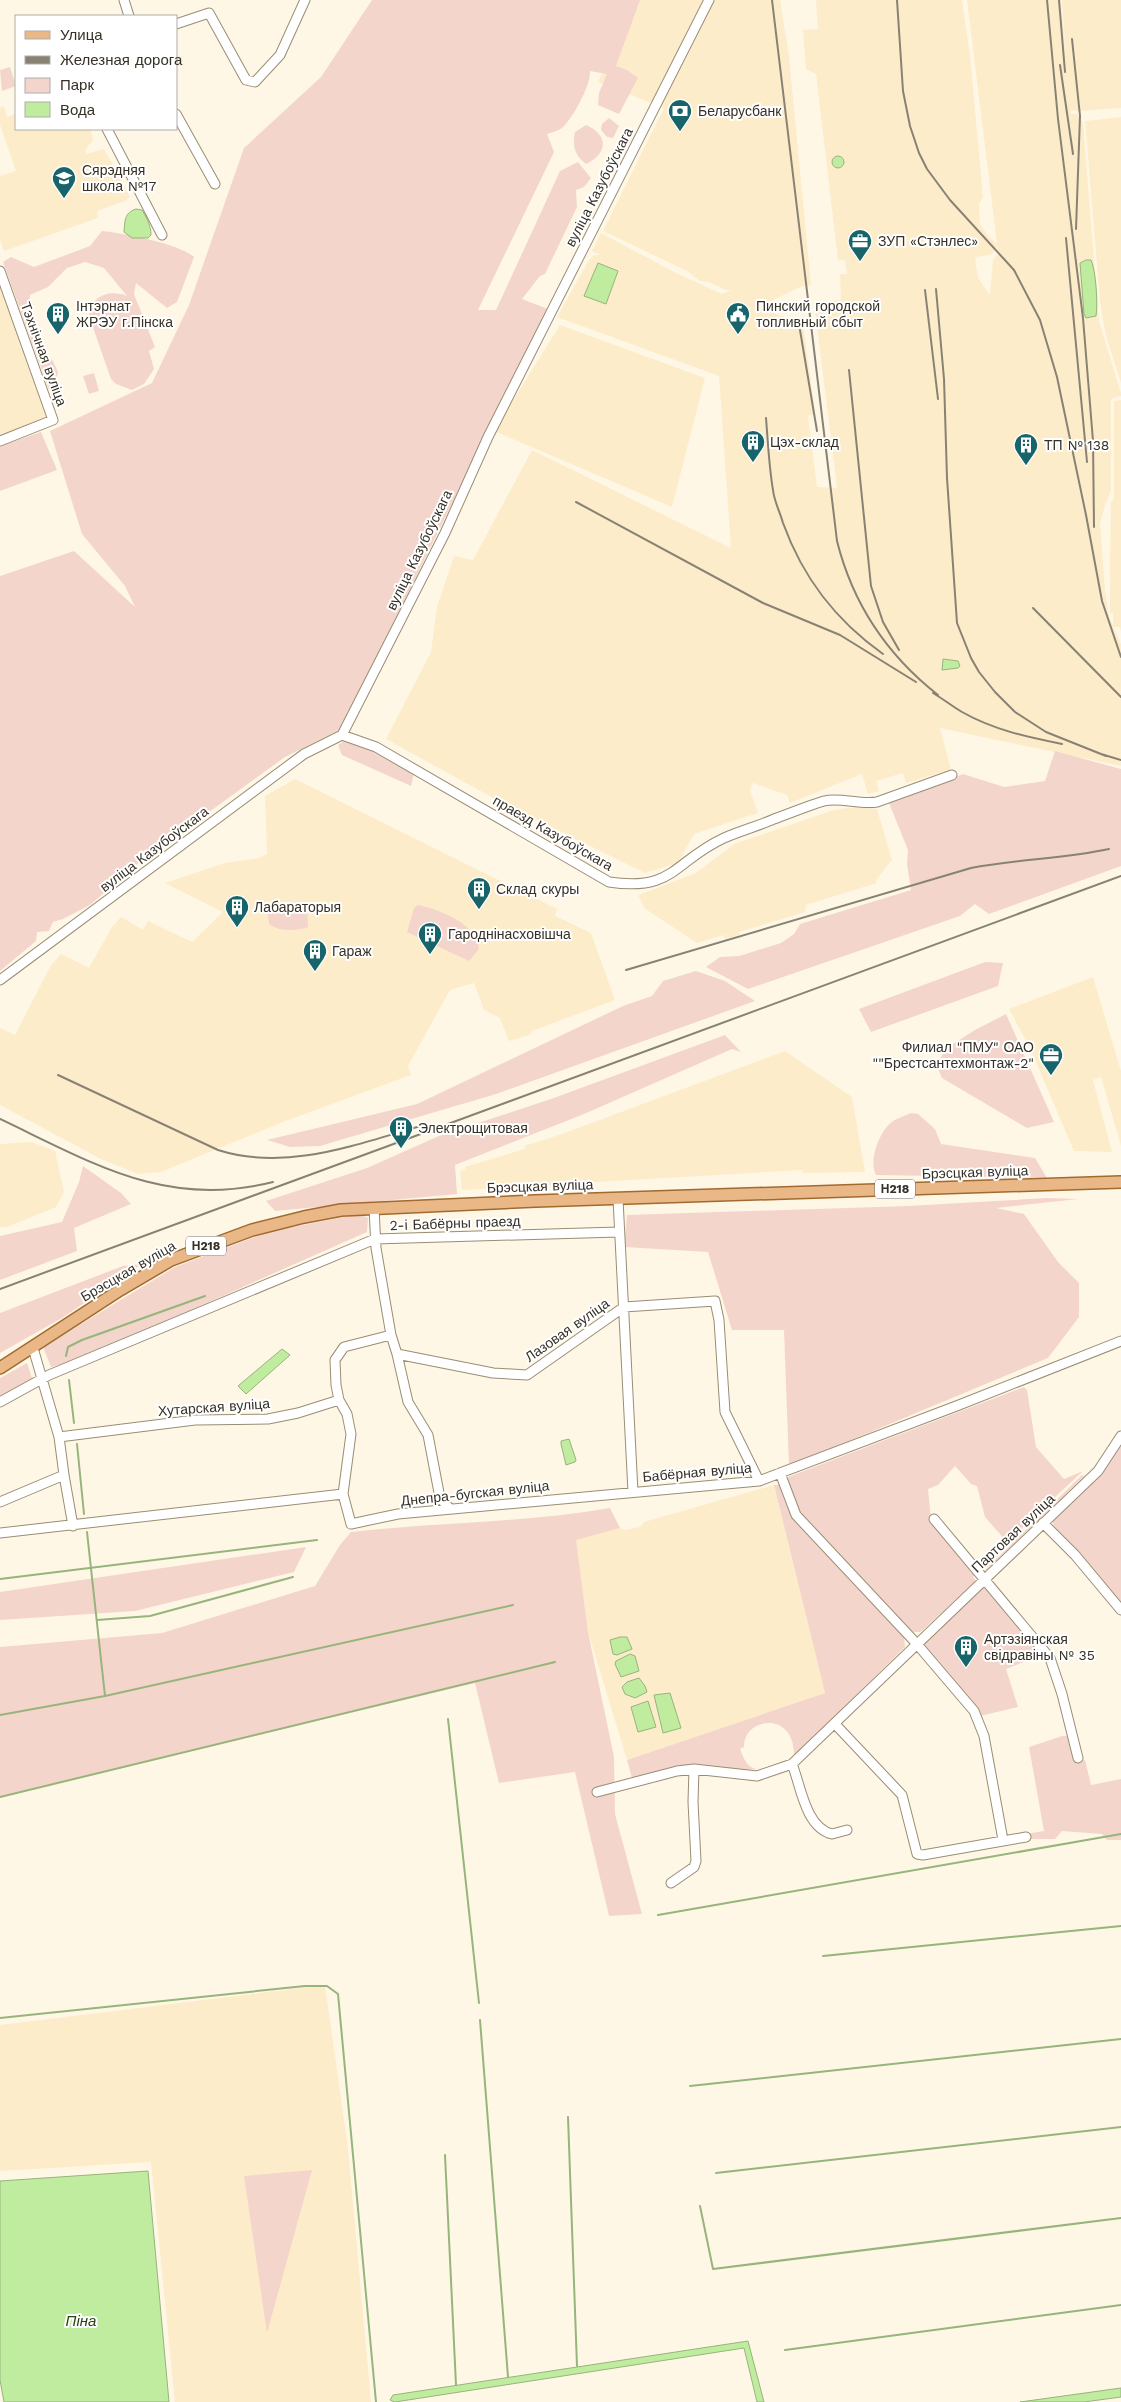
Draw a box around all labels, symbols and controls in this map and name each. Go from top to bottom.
legend [15,15,178,130]
text: Улица [60,26,103,44]
text: Железная дорога [60,51,183,69]
text: Парк [60,76,94,94]
bank icon: Беларусбанк [667,98,693,132]
text: Вода [60,101,96,119]
place label: Беларусбанк [698,103,782,119]
street label: вуліца Казубоўскага [562,125,636,249]
place label: Сярэдняя школа №17 [82,162,156,194]
school or university icon: Сярэдняя школа №17 [51,165,77,199]
office icon: ЗУП «Стэнлес» [847,228,873,262]
place label: ЗУП «Стэнлес» [878,233,978,249]
place label: Інтэрнат ЖРЭУ г.Пінска [76,298,173,330]
place label: Пинский городской топливный сбыт [756,298,880,330]
street label: Тэхнічная вуліца [18,300,70,408]
building icon: Інтэрнат ЖРЭУ г.Пінска [45,301,71,335]
public building icon: Пинский городской топливный сбыт [725,301,751,335]
building icon: Цэх-склад [740,429,766,463]
building icon: ТП № 138 [1013,432,1039,466]
place label: Цэх-склад [770,434,839,450]
place label: ТП № 138 [1044,437,1109,453]
street label: вуліца Казубоўскага [383,487,455,613]
street label: праезд Казубоўскага [490,792,616,874]
street label: вуліца Казубоўскага [97,803,211,895]
building icon: Склад скуры [466,876,492,910]
place label: Склад скуры [496,881,579,897]
building icon: Лабараторыя [224,894,250,928]
place label: Лабараторыя [254,899,341,915]
building icon: Гароднінасховішча [417,921,443,955]
place label: Гароднінасховішча [448,926,571,942]
building icon: Гараж [302,938,328,972]
place label: Гараж [332,943,372,959]
place label: Филиал "ПМУ" ОАО ""Брестсантехмонтаж-2" [873,1039,1034,1071]
office icon: Филиал "ПМУ" ОАО ""Брестсантехмонтаж-2" [1038,1042,1064,1076]
building icon: Электрощитовая [388,1115,414,1149]
place label: Электрощитовая [418,1120,528,1136]
street label: Брэсцкая вуліца [921,1162,1029,1182]
street label: Брэсцкая вуліца [486,1176,594,1196]
road number: Н218 [875,1180,915,1198]
street label: 2-і Бабёрны праезд [389,1213,521,1233]
road number: Н218 [186,1236,226,1256]
street label: Брэсцкая вуліца [78,1237,178,1305]
street label: Лазовая вуліца [522,1295,612,1365]
street label: Хутарская вуліца [157,1395,271,1419]
street label: Бабёрная вуліца [642,1459,752,1485]
street label: Днепра-бугская вуліца [400,1477,550,1509]
street label: Партовая вуліца [968,1490,1058,1576]
place label: Артэзіянская свідравіны № 35 [984,1631,1095,1663]
building icon: Артэзіянская свідравіны № 35 [953,1634,979,1668]
water label: Піна [66,2312,96,2330]

